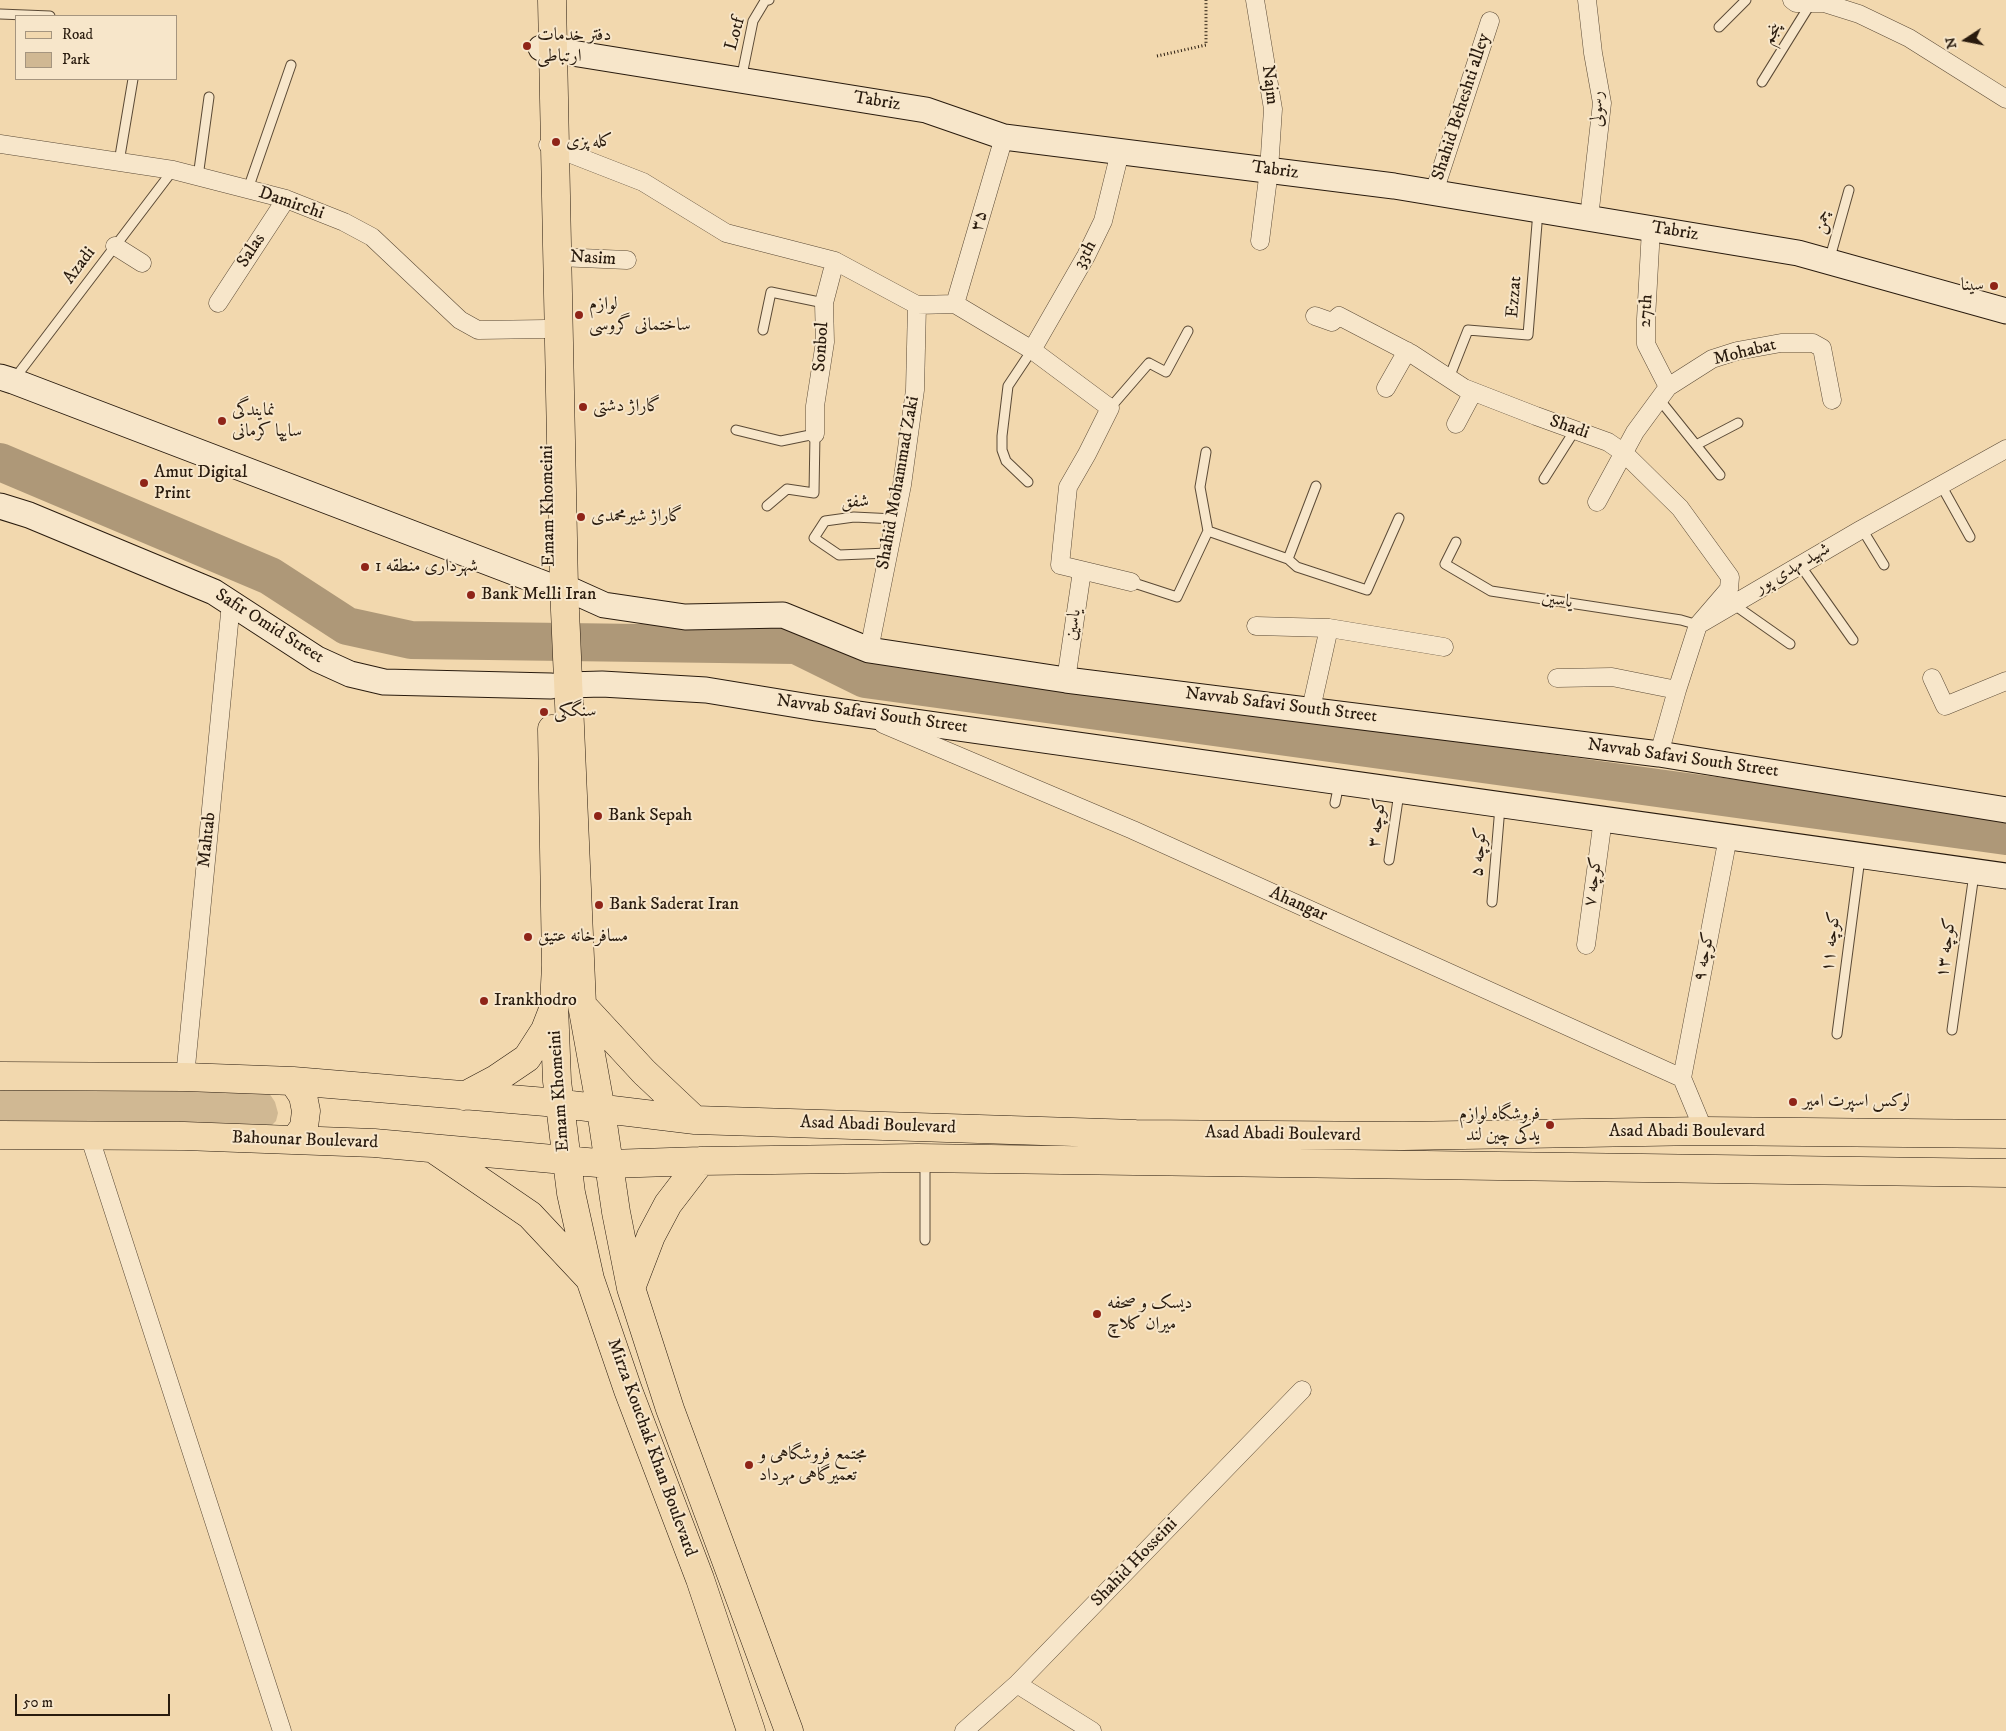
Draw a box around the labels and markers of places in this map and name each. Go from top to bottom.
place label: دفتر خدمات ارتباطی [537,25,611,68]
marker: دفتر خدمات ارتباطی [521,40,533,52]
place label: کله پزی [566,131,613,153]
marker: کله پزی [550,136,562,148]
place label: سینا [1961,275,1984,297]
marker: سینا [1988,280,2000,292]
place label: لوازم ساختمانی گروسی [589,294,691,336]
marker: لوازم ساختمانی گروسی [573,309,585,321]
place label: گاراژ دشتی [593,396,660,418]
place label: نمایندگی سایپا کرمانی [232,400,302,442]
marker: گاراژ دشتی [577,401,589,413]
marker: نمایندگی سایپا کرمانی [216,415,228,427]
place label: Amut Digital Print [154,462,247,504]
marker: Amut Digital Print [138,477,150,489]
place label: گاراژ شیرمحمدی [591,506,683,528]
marker: گاراژ شیرمحمدی [575,511,587,523]
place label: شهرداری منطقه 1 [375,556,478,578]
marker: شهرداری منطقه 1 [359,561,371,573]
place label: Bank Melli Iran [481,584,596,606]
marker: Bank Melli Iran [465,589,477,601]
place label: سنگکی [554,701,596,723]
marker: سنگکی [538,706,550,718]
place label: Bank Sepah [608,805,692,827]
marker: Bank Sepah [592,810,604,822]
place label: Bank Saderat Iran [609,894,739,916]
marker: Bank Saderat Iran [593,899,605,911]
place label: مسافرخانه عتیق [538,926,628,948]
marker: مسافرخانه عتیق [522,931,534,943]
place label: Irankhodro [494,990,577,1012]
marker: Irankhodro [478,995,490,1007]
place label: لوکس اسپرت امیر [1803,1091,1910,1113]
marker: لوکس اسپرت امیر [1787,1096,1799,1108]
place label: فروشگاه لوازم یدکی چین لند [1459,1104,1540,1146]
marker: فروشگاه لوازم یدکی چین لند [1544,1119,1556,1131]
place label: دیسک و صحفه میران کلاچ [1107,1293,1192,1336]
marker: دیسک و صحفه میران کلاچ [1091,1308,1103,1320]
place label: مجتمع فروشگاهی و تعمیرگاهی مهرداد [759,1444,867,1486]
marker: مجتمع فروشگاهی و تعمیرگاهی مهرداد [743,1459,755,1471]

